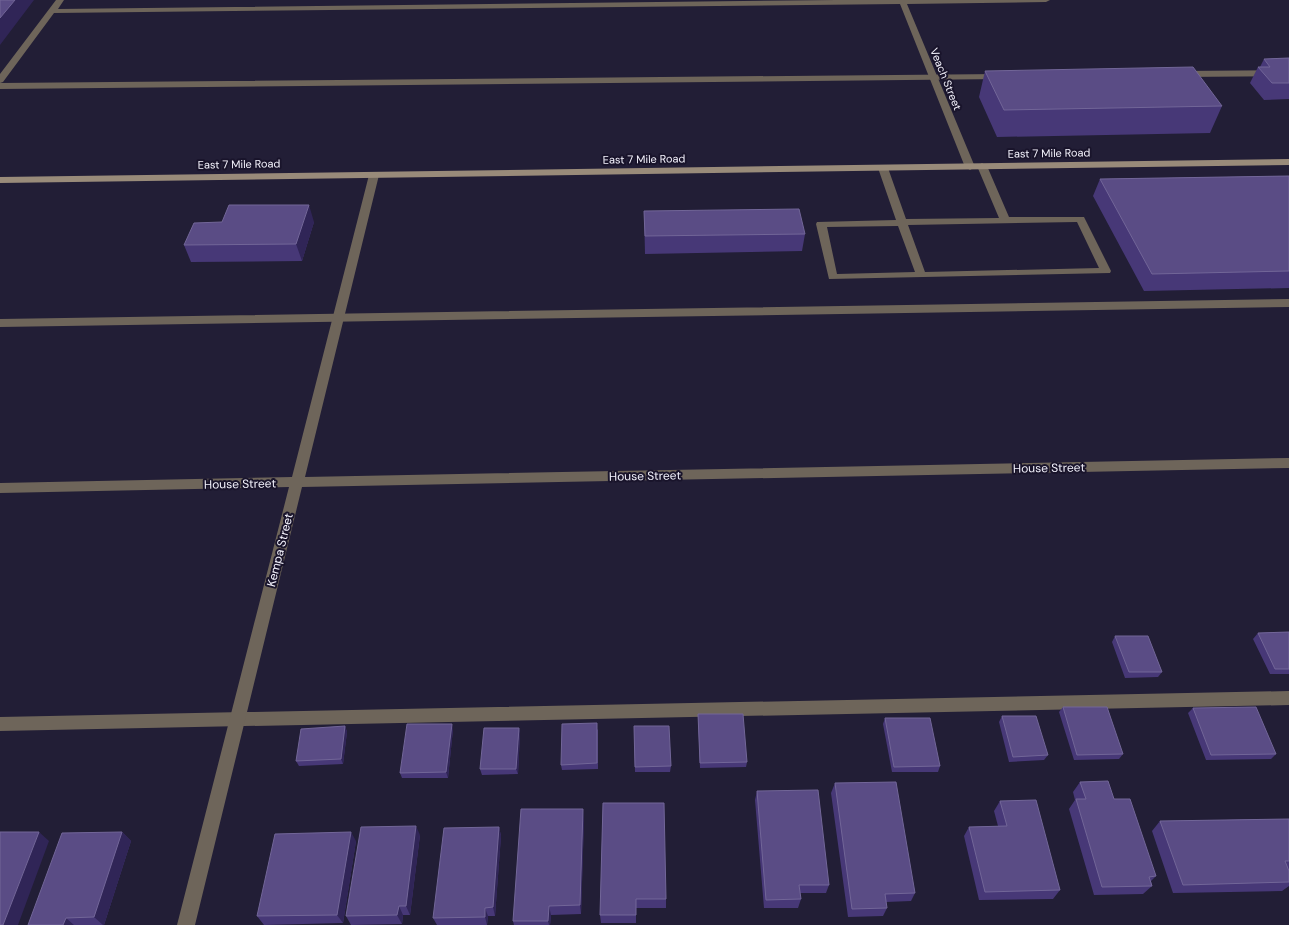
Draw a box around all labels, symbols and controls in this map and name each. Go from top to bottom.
street label: Veach Street [927,46,965,112]
street label: East 7 Mile Road [1008,145,1091,161]
street label: East 7 Mile Road [603,151,686,167]
street label: East 7 Mile Road [198,156,281,172]
street label: House Street [1013,459,1086,477]
street label: House Street [609,467,682,485]
street label: House Street [204,475,277,493]
street label: Kempa Street [263,511,297,589]

